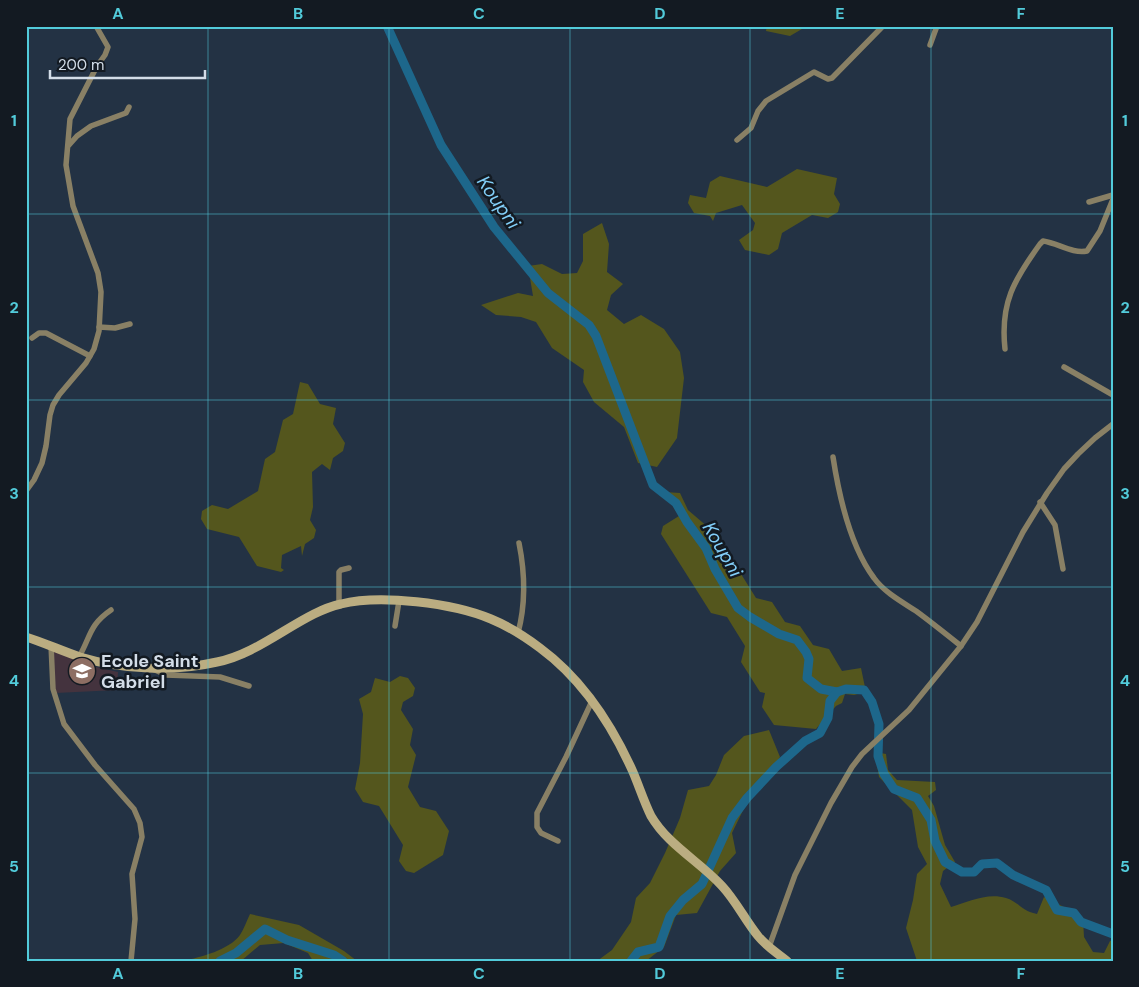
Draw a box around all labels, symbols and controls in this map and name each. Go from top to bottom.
text: A [112,3,124,24]
text: B [293,3,303,24]
text: C [473,3,485,24]
text: D [654,3,666,24]
text: E [835,3,845,24]
text: F [1017,3,1026,24]
scale bar [50,48,205,80]
text: 200 m [58,55,104,75]
text: 1 [11,110,17,131]
text: 1 [1122,110,1128,131]
water label: Koupni [471,171,526,234]
text: 2 [9,297,19,318]
text: 2 [1120,297,1130,318]
text: 3 [9,483,19,504]
text: 3 [1120,483,1130,504]
water label: Koupni [697,517,749,582]
place label: Ecole Saint Gabriel [101,649,199,694]
school or university icon: Ecole Saint Gabriel [67,656,97,686]
text: 4 [9,670,19,691]
text: 4 [1120,670,1130,691]
text: 5 [9,856,19,877]
text: 5 [1120,856,1130,877]
text: A [112,963,124,984]
text: B [293,963,303,984]
text: C [473,963,485,984]
text: D [654,963,666,984]
text: E [835,963,845,984]
text: F [1017,963,1026,984]

